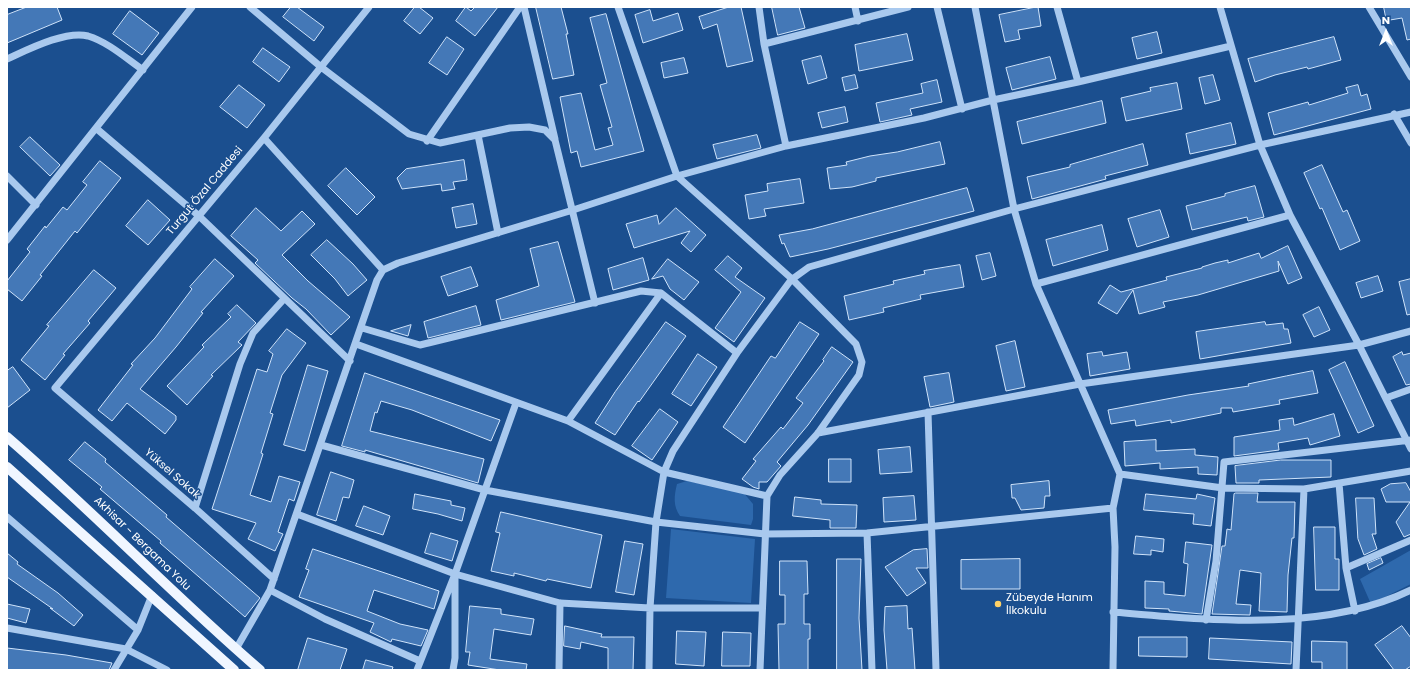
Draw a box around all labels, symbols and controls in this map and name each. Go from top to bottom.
north arrow [1366,12,1406,52]
text: N [1382,12,1390,28]
street label: Turgut Özal Caddesi [164,144,246,238]
street label: Yüksel Sokak [141,446,203,502]
street label: Akhisar - Bergama Yolu [91,494,193,594]
place label: Zübeyde Hanım İlkokulu [1006,591,1093,617]
marker: Zübeyde Hanım İlkokulu [993,599,1003,609]

